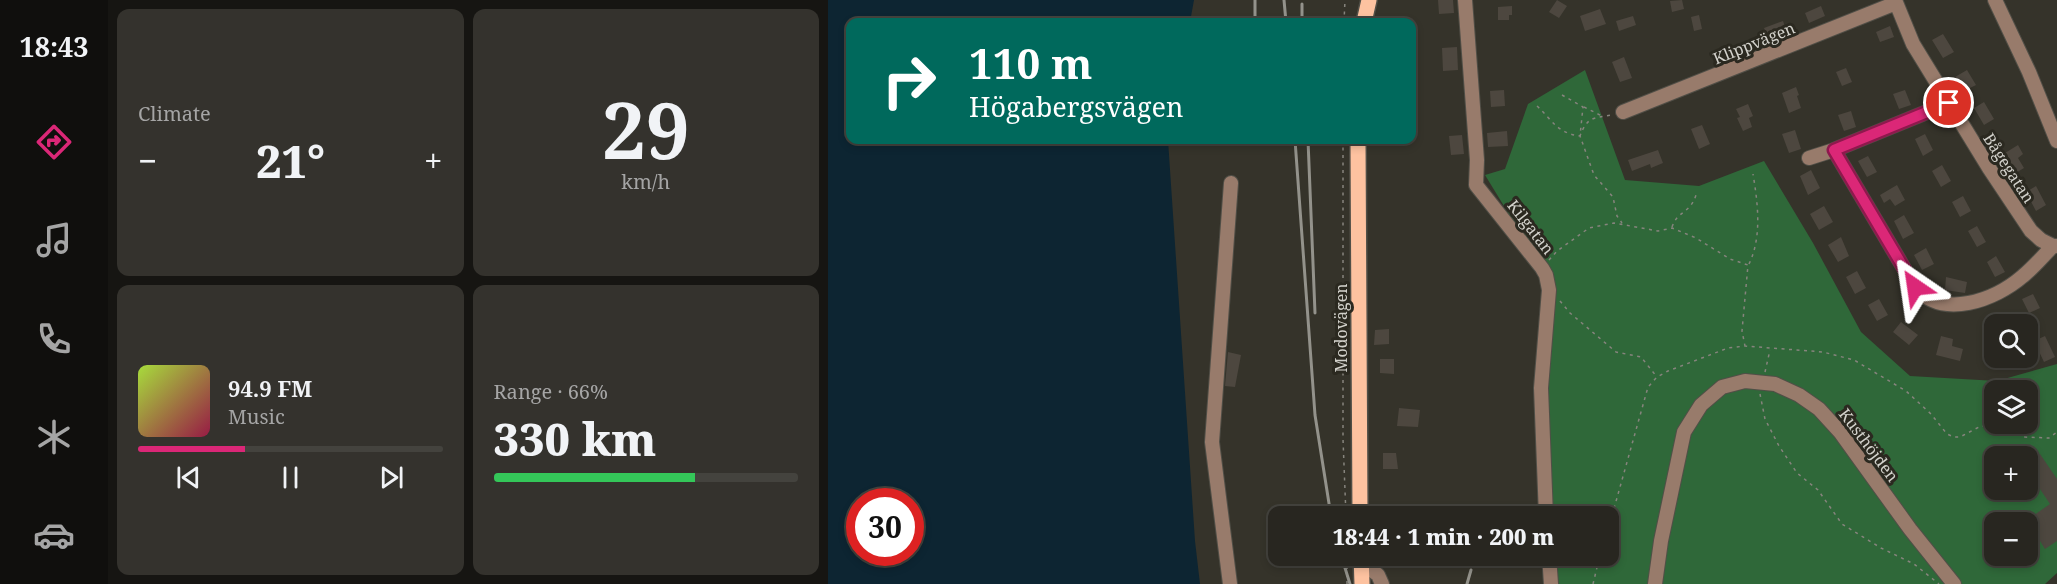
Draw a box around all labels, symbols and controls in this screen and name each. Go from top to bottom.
street label: Klippvägen [1710,17,1798,69]
text: 18:43 [19,28,89,65]
text: 110 m [969,34,1093,91]
icon: right [870,42,948,120]
text: 29 [602,76,690,182]
pin [1923,77,1974,128]
icon: arrive [1932,86,1965,119]
text: Högabergsvägen [969,88,1183,125]
text: Climate [138,100,211,127]
icon: directions [33,121,75,163]
street label: Bågegatan [1978,129,2040,207]
text: 21° [256,130,325,191]
text: − [138,138,157,183]
text: + [424,138,443,183]
text: km/h [621,168,670,195]
street label: Kilgatan [1503,195,1559,259]
icon: music [33,219,75,261]
position arrow [1883,255,1947,319]
street label: Modovägen [1330,283,1352,373]
map controls [1984,314,2038,566]
button: search [1984,314,2038,368]
icon: phone [33,318,75,360]
text: 94.9 FM [228,373,312,403]
text: Range · 66% [494,378,608,405]
button: layers [1984,380,2038,434]
text: Music [228,403,285,430]
street label: Kusthöjden [1834,404,1904,486]
text: 330 km [494,408,656,469]
icon: climate [33,416,75,458]
button: + [1984,446,2038,500]
icon: previous [172,461,205,494]
icon: pause [274,461,307,494]
icon: next [375,461,408,494]
speed limit sign: 30 [846,488,924,566]
button: − [1984,512,2038,566]
icon: car [33,514,75,556]
text: 18:44 · 1 min · 200 m [1333,521,1554,551]

